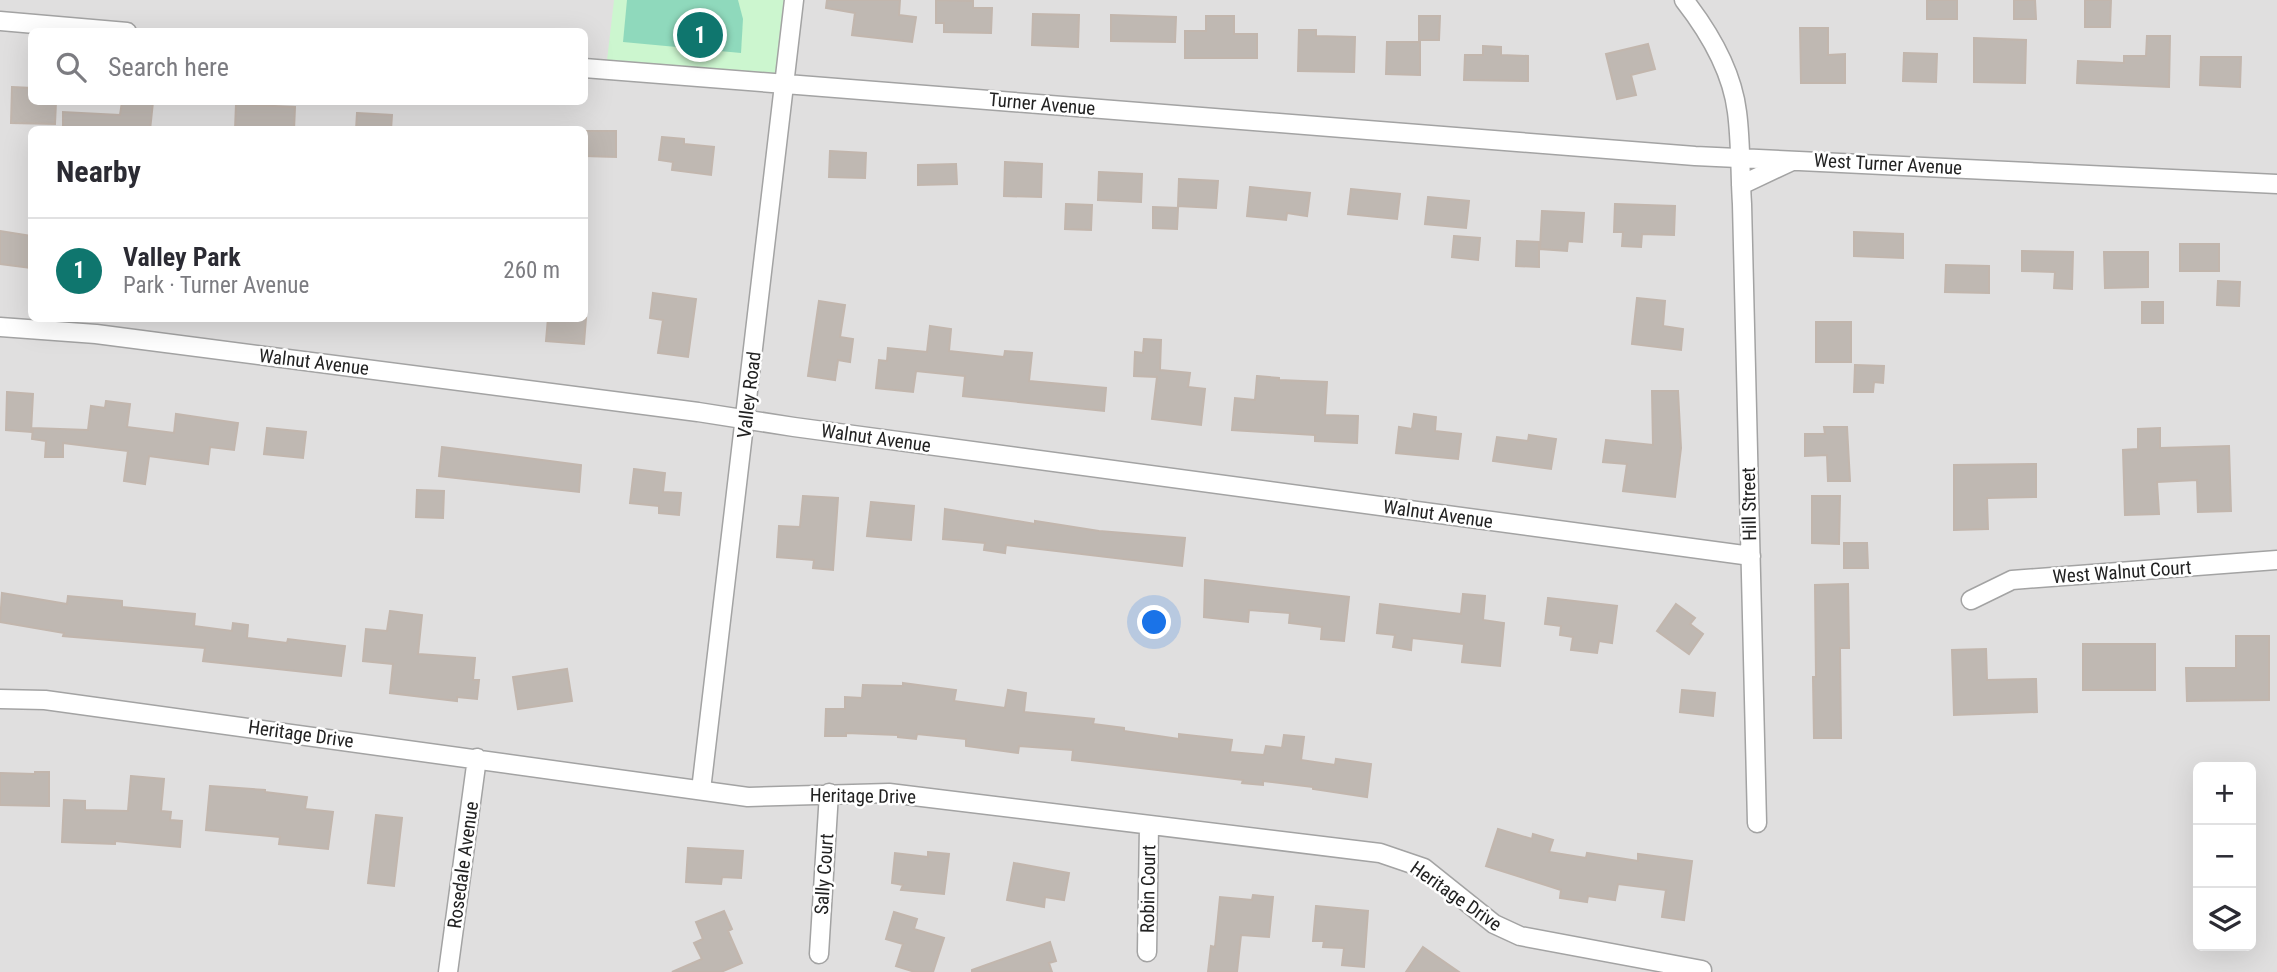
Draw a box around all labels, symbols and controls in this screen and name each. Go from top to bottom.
pin: 1 [677,9,723,61]
search box [28,28,588,105]
icon: search [52,48,90,86]
text: Search here [108,52,229,82]
street label: Turner Avenue [988,88,1096,120]
street label: West Turner Avenue [1813,149,1963,179]
text: Nearby [56,154,141,189]
text: Valley Park [123,242,241,272]
text: 1 [73,257,85,284]
text: 260 m [503,257,560,284]
text: Park · Turner Avenue [123,272,309,299]
street label: Walnut Avenue [258,344,370,380]
street label: Valley Road [732,350,766,440]
street label: Walnut Avenue [820,419,933,457]
street label: Hill Street [1737,467,1761,541]
street label: Walnut Avenue [1382,495,1495,533]
street label: West Walnut Court [2052,556,2192,588]
your location [1137,605,1171,639]
street label: Heritage Drive [247,715,355,753]
map controls [2193,762,2256,951]
button: + [2193,762,2256,825]
street label: Heritage Drive [810,784,916,808]
street label: Rosedale Avenue [443,800,483,930]
button: − [2193,825,2256,888]
street label: Sally Court [810,833,838,915]
street label: Robin Court [1136,845,1160,933]
street label: Heritage Drive [1406,856,1506,936]
button: layers [2193,888,2256,951]

